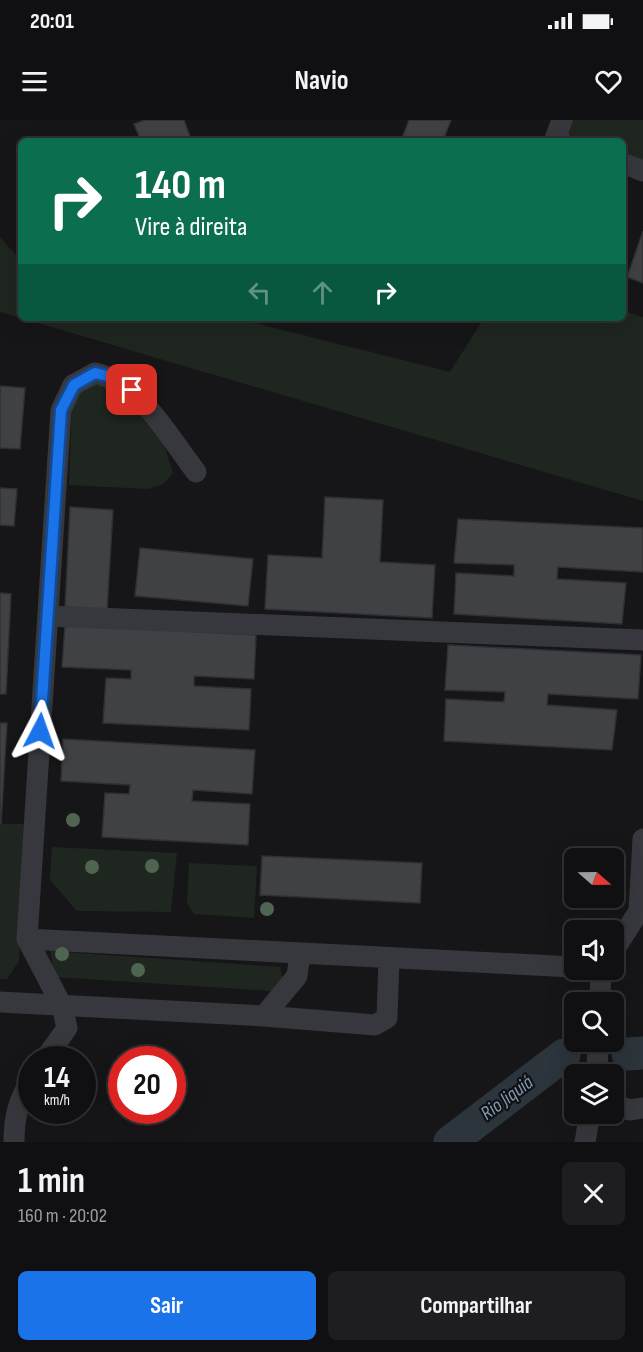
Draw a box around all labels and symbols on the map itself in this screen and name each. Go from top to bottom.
pin [106,364,157,415]
position arrow [8,699,72,763]
north arrow [564,848,624,908]
speed limit sign: 20 [108,1046,186,1124]
water label: Rio Jiquiá [476,1070,538,1126]

